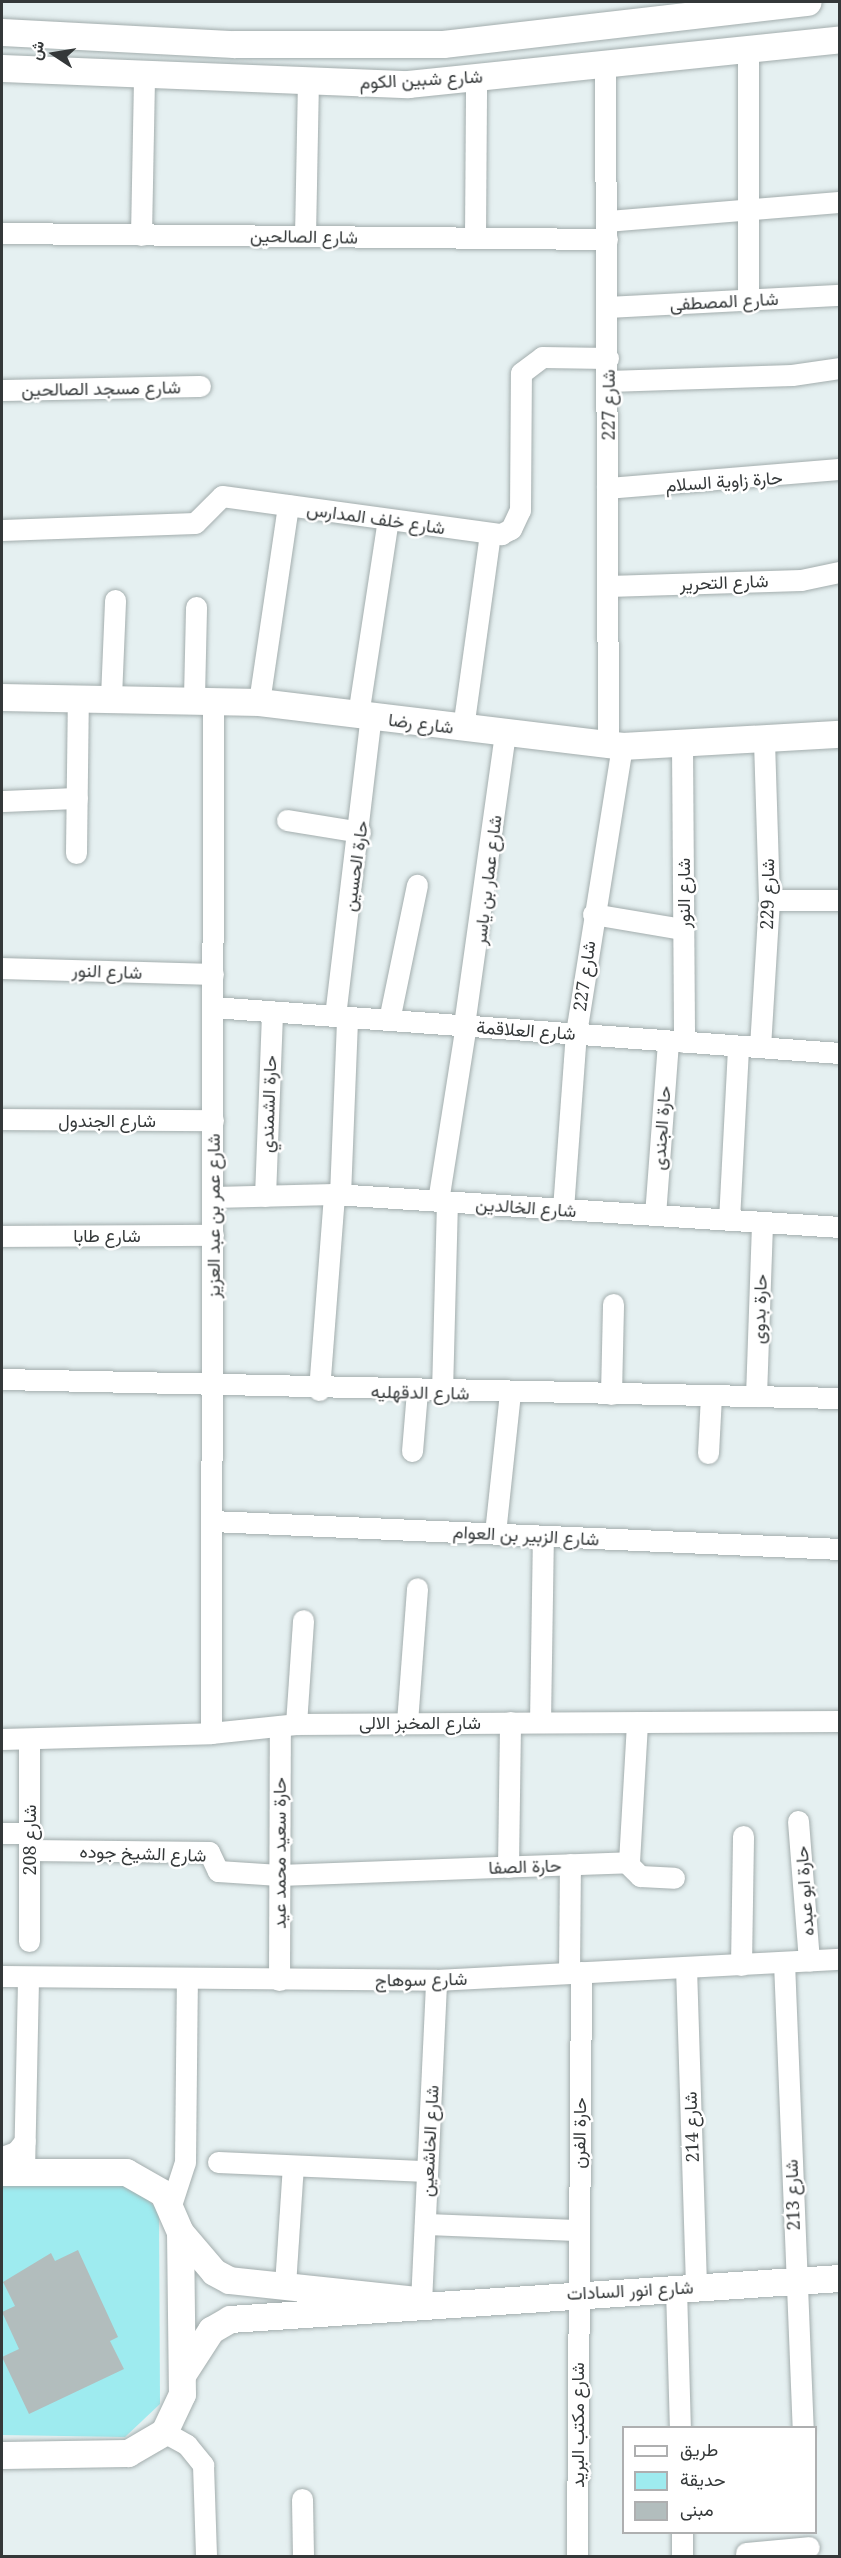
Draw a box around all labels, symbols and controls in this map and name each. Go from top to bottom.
north arrow [24,24,84,84]
text: ش [24,39,49,62]
street label: شارع شبين الكوم [359,65,483,93]
street label: شارع الصالحين [250,224,358,248]
street label: شارع المصطفى [669,287,779,315]
street label: شارع 227 [597,369,619,441]
street label: شارع مسجد الصالحين [21,376,181,400]
street label: حارة زاوية السلام [665,466,783,496]
street label: شارع خلف المدارس [305,498,447,538]
street label: شارع التحرير [679,570,769,594]
street label: شارع رضا [387,708,455,738]
street label: شارع عمار بن ياسر [468,814,506,946]
street label: حارة الحسين [338,819,372,913]
street label: شارع النور [672,858,694,928]
street label: شارع 229 [756,858,778,930]
street label: شارع 227 [568,939,600,1013]
street label: شارع النور [71,959,143,983]
street label: شارع العلاقمة [476,1016,576,1044]
street label: حارة الشمندي [255,1055,281,1153]
street label: حارة الجندى [647,1085,675,1171]
street label: شارع الجندول [58,1109,156,1131]
street label: شارع عمر بن عبد العزيز [202,1134,224,1298]
street label: شارع الخالدين [475,1193,577,1221]
street label: شارع طابا [73,1224,141,1246]
street label: حارة بدوى [747,1274,771,1344]
street label: شارع الدقهليه [371,1380,469,1404]
street label: شارع الزبير بن العوام [452,1520,600,1550]
street label: شارع المخبز الالى [359,1711,481,1733]
street label: حارة سعيد محمد عيد [268,1777,290,1929]
street label: شارع 208 [18,1804,40,1876]
street label: شارع الشيخ جوده [79,1840,207,1866]
street label: حارة ابو عبده [790,1845,818,1937]
street label: حارة الصفا [488,1854,562,1878]
street label: شارع سوهاج [375,1967,467,1991]
street label: شارع الخاشعين [415,2085,443,2197]
street label: شارع 214 [679,2091,703,2163]
street label: حارة الفرن [568,2097,590,2169]
street label: شارع 213 [780,2159,804,2231]
street label: شارع انور السادات [566,2276,694,2304]
street label: شارع مكتب البريد [566,2362,588,2488]
legend [622,2426,817,2534]
text: طريق [680,2437,718,2461]
text: حديقة [680,2467,726,2491]
text: مبنى [680,2497,714,2521]

